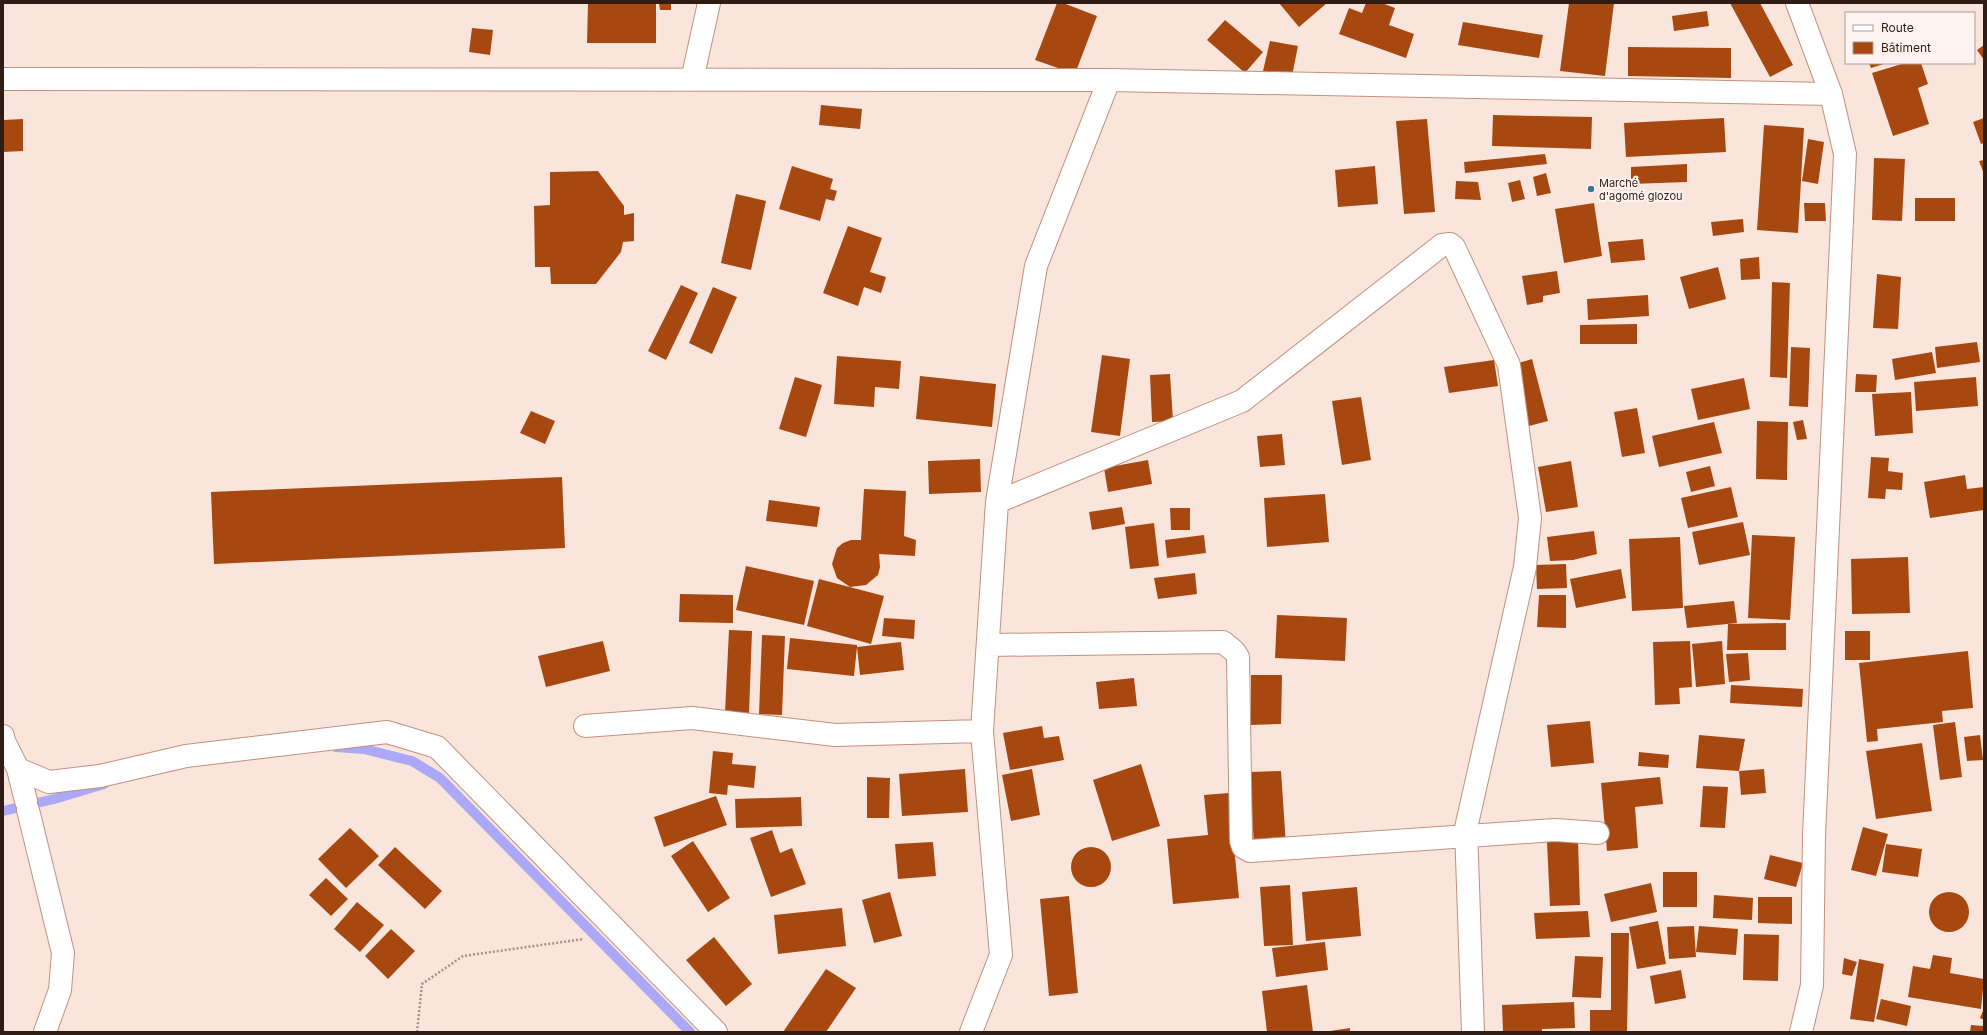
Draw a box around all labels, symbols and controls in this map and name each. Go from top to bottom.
legend [1845,12,1975,64]
text: Route [1881,20,1914,35]
text: Bâtiment [1881,40,1931,55]
place label: Marché d'agomé glozou [1599,176,1683,203]
marker: Marché d'agomé glozou [1586,184,1596,194]

